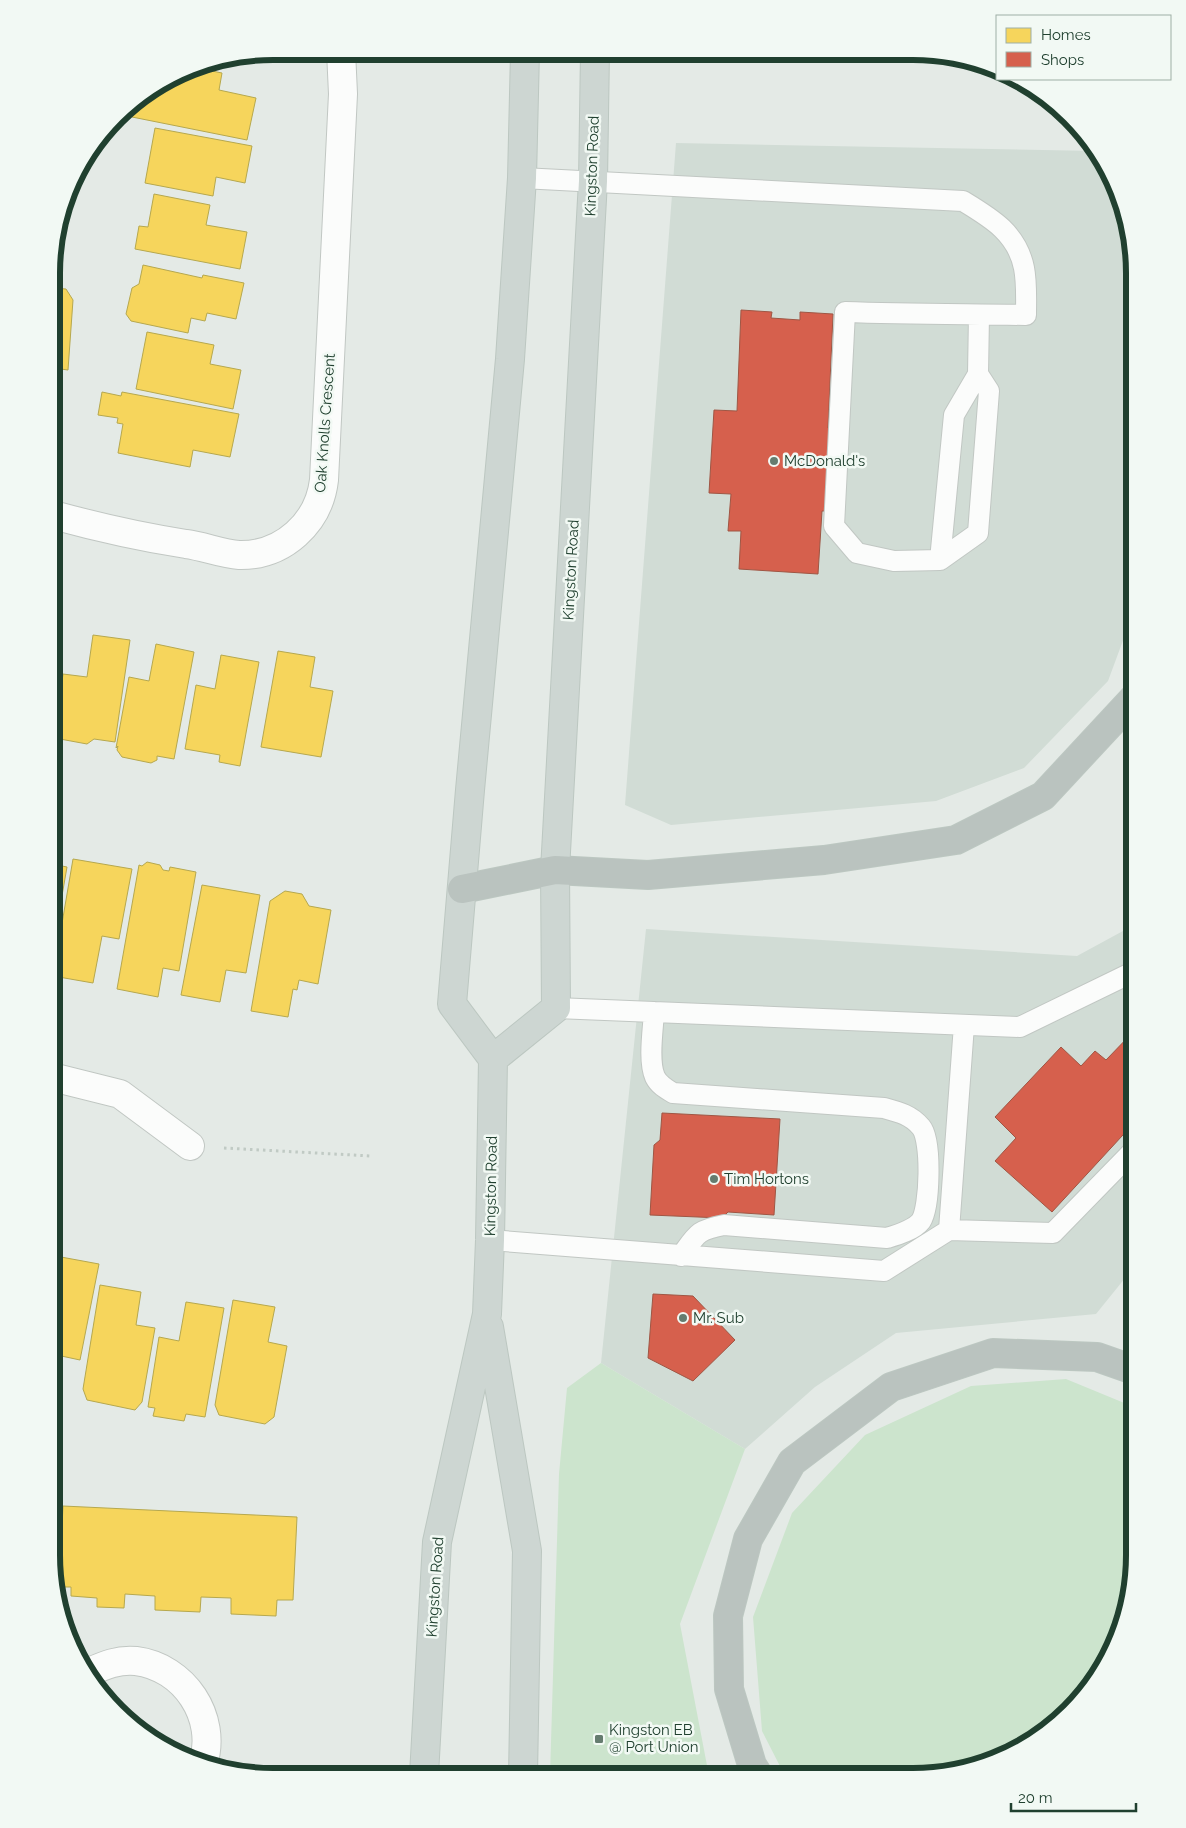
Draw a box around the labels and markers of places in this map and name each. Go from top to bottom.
place label: McDonald's [784,452,865,470]
marker: McDonald's [768,455,780,467]
place label: Tim Hortons [724,1170,809,1188]
marker: Tim Hortons [708,1173,720,1185]
place label: Mr. Sub [693,1309,744,1327]
marker: Mr. Sub [677,1312,689,1324]
place label: Kingston EB @ Port Union [609,1721,699,1756]
marker: Kingston EB @ Port Union [593,1733,605,1745]

